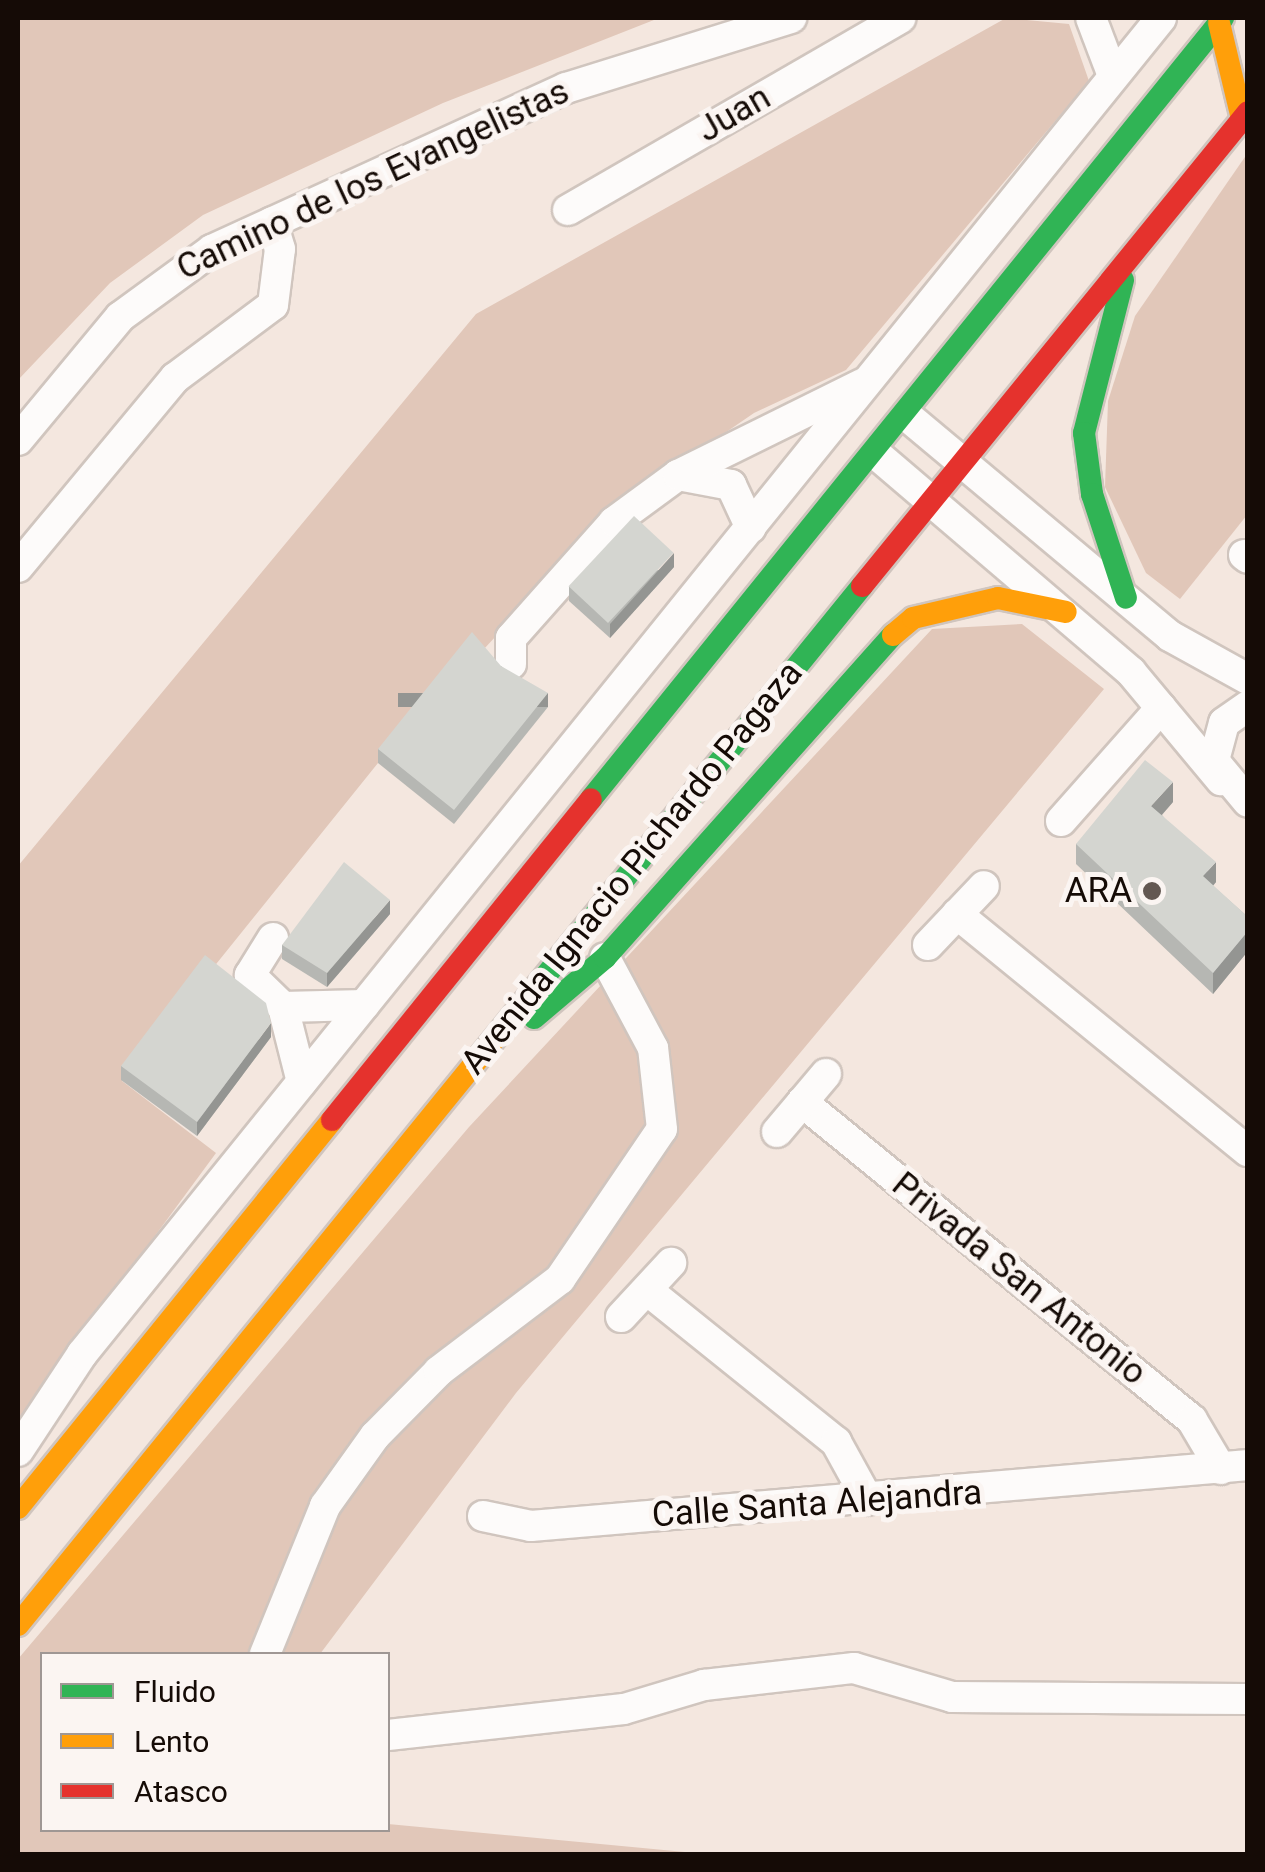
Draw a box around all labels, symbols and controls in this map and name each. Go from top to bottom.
street label: Camino de los Evangelistas [170,71,576,289]
street label: Juan [690,77,778,151]
street label: Avenida Ignacio Pichardo Pagaza [452,653,812,1083]
place label: ARA [1065,870,1132,912]
marker: ARA [1141,880,1163,902]
street label: Privada San Antonio [884,1164,1154,1394]
street label: Calle Santa Alejandra [650,1472,984,1536]
legend [40,1652,390,1832]
text: Fluido [134,1674,216,1709]
text: Lento [134,1724,209,1759]
text: Atasco [134,1774,228,1809]

